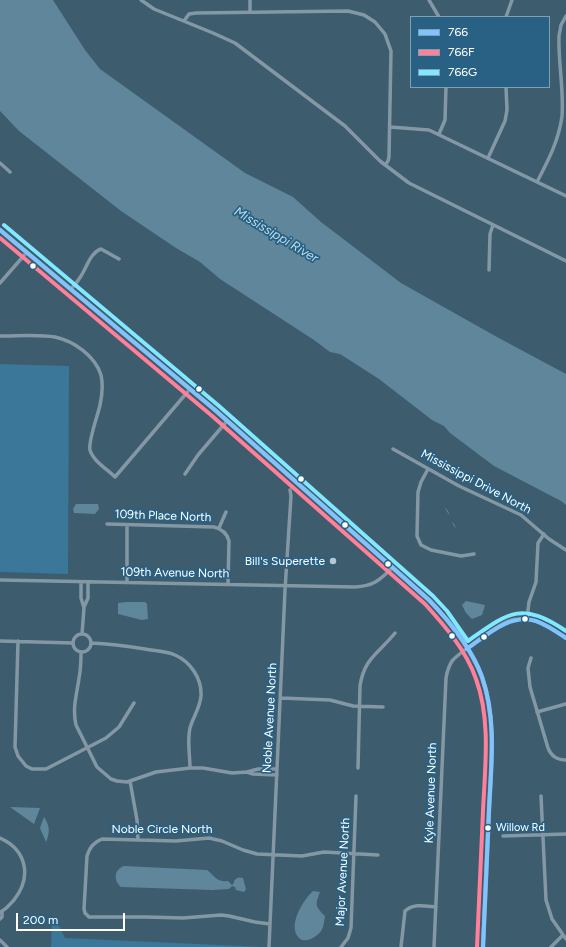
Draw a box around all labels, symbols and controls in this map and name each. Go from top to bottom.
legend [410,16,550,88]
text: 766 [448,25,468,39]
text: 766F [448,45,475,59]
text: 766G [448,65,477,79]
water label: Mississippi River [231,204,321,266]
unlabelled marker [28,261,38,271]
unlabelled marker [194,384,204,394]
street label: Mississippi Drive North [418,447,534,517]
unlabelled marker [296,474,306,484]
street label: 109th Place North [114,507,212,525]
unlabelled marker [340,520,350,530]
place label: Bill's Superette [245,554,325,568]
marker: Bill's Superette [328,556,338,566]
unlabelled marker [383,559,393,569]
street label: 109th Avenue North [121,565,229,581]
unlabelled marker [520,614,530,624]
unlabelled marker [447,631,457,641]
unlabelled marker [479,632,489,642]
street label: Noble Avenue North [260,662,280,774]
street label: Kyle Avenue North [422,742,440,844]
street label: Major Avenue North [333,817,353,927]
place label: Willow Rd [496,821,545,835]
street label: Noble Circle North [111,822,213,836]
marker: Willow Rd [483,823,493,833]
scale bar [18,905,127,931]
text: 200 m [23,913,58,927]

